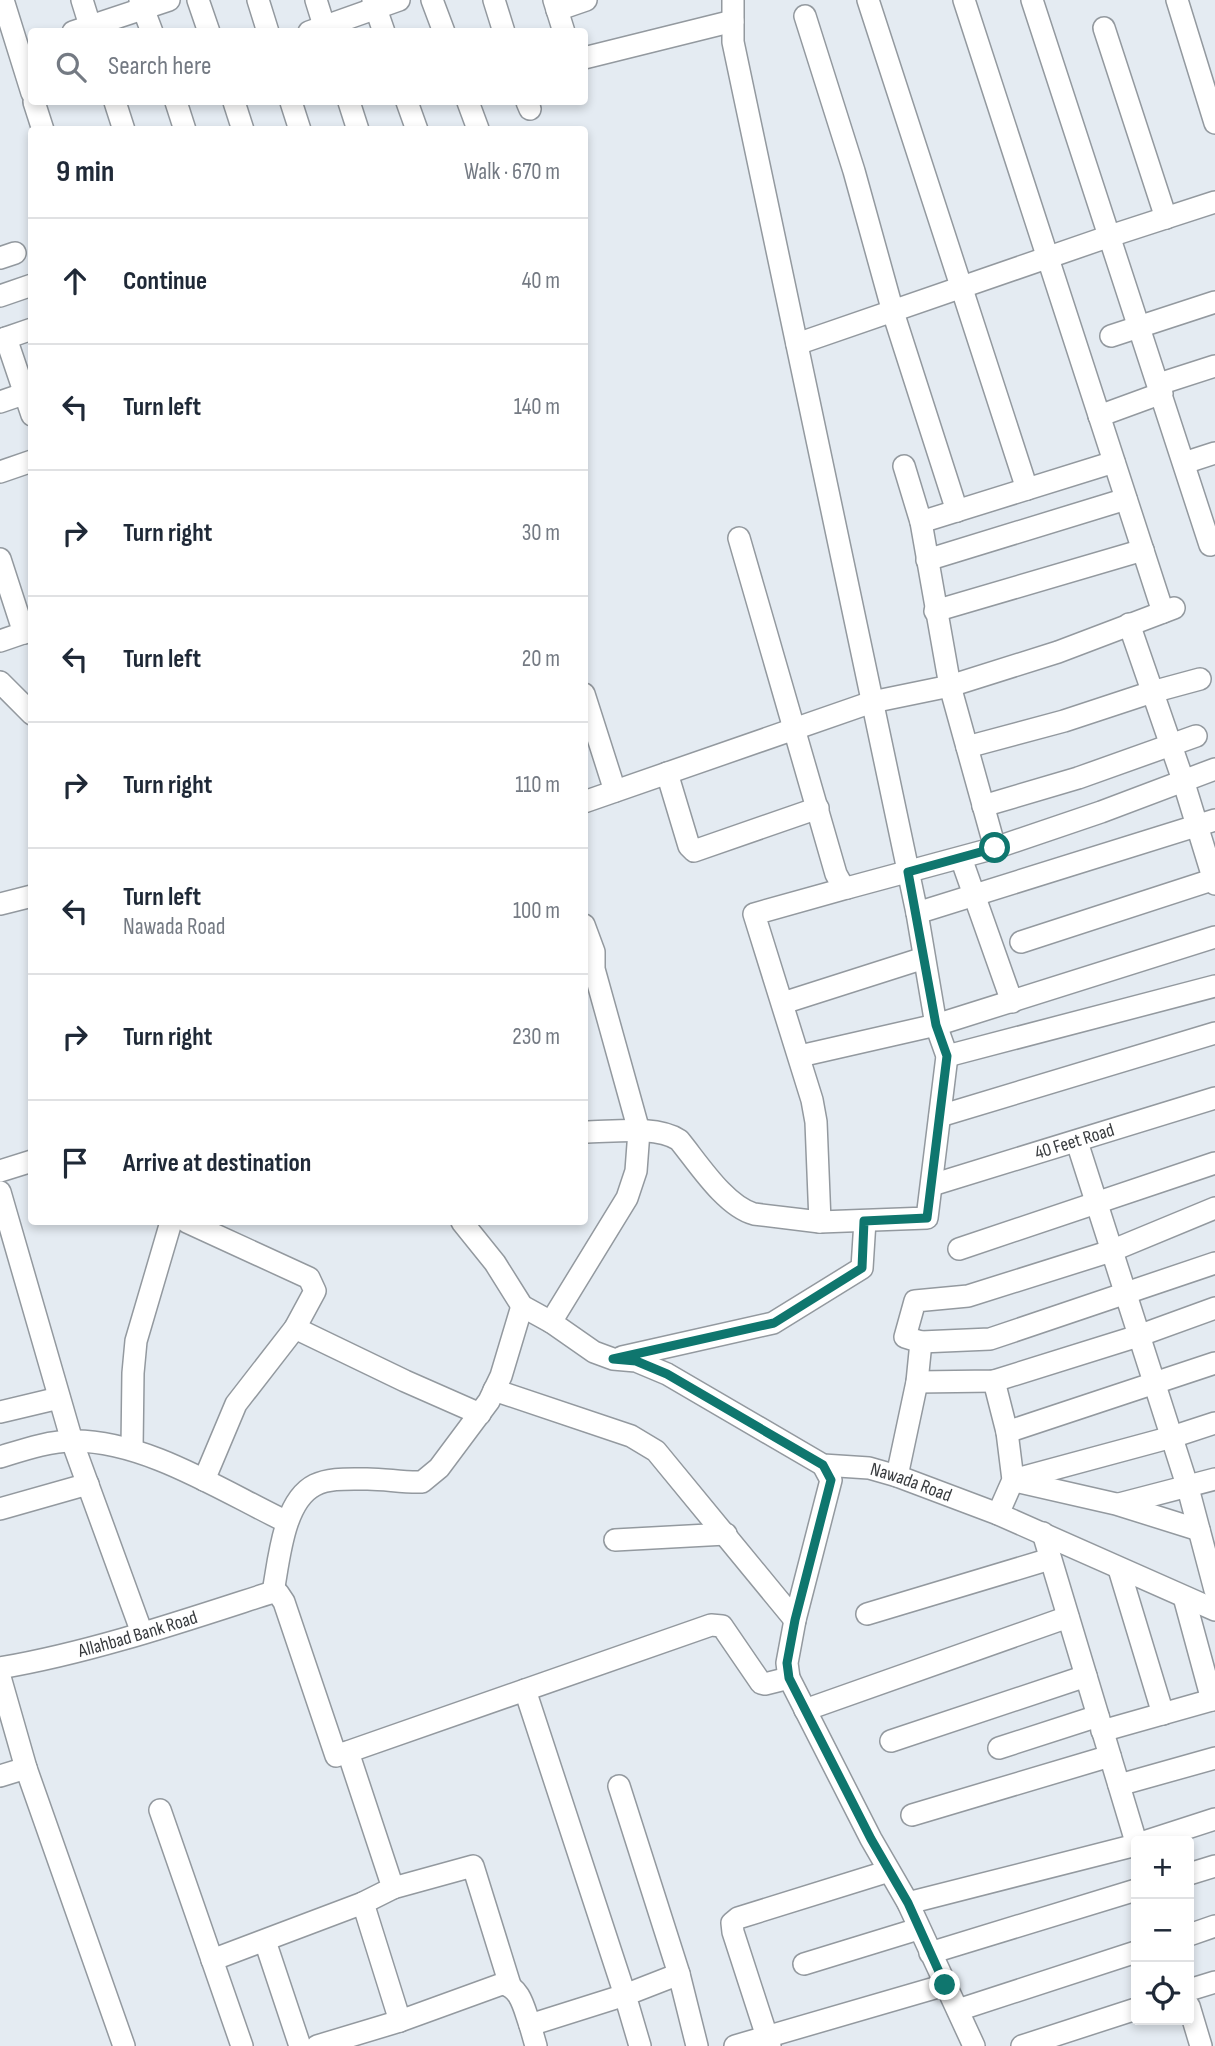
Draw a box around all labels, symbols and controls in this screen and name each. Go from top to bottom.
search box [28,28,588,105]
icon: search [52,48,90,86]
text: Search here [108,51,211,82]
text: 9 min [56,154,114,190]
text: Walk · 670 m [464,158,560,186]
icon: ahead [56,262,94,300]
text: Continue [123,266,207,297]
text: 40 m [522,267,560,295]
icon: left [56,388,94,426]
text: Turn left [123,392,201,423]
text: 140 m [514,393,560,421]
icon: right [56,514,94,552]
text: Turn right [123,518,212,549]
text: 30 m [522,519,560,547]
icon: left [56,640,94,678]
text: Turn left [123,644,201,675]
text: 20 m [522,645,560,673]
icon: right [56,766,94,804]
text: Turn right [123,770,212,801]
text: 110 m [515,771,560,799]
route start [979,832,1010,863]
text: Turn left [123,882,201,913]
icon: left [56,892,94,930]
text: 100 m [513,897,560,925]
text: Nawada Road [123,913,225,941]
icon: right [56,1018,94,1056]
text: Turn right [123,1022,212,1053]
text: 230 m [512,1023,560,1051]
street label: 40 Feet Road [1032,1118,1117,1164]
icon: arrive [56,1144,94,1182]
text: Arrive at destination [123,1148,311,1179]
street label: Nawada Road [868,1458,955,1507]
street label: Allahbad Bank Road [75,1606,200,1663]
map controls [1131,1836,1194,2025]
button: + [1131,1836,1194,1899]
button: − [1131,1899,1194,1962]
button: locate [1131,1962,1194,2025]
route end [929,1969,960,2000]

